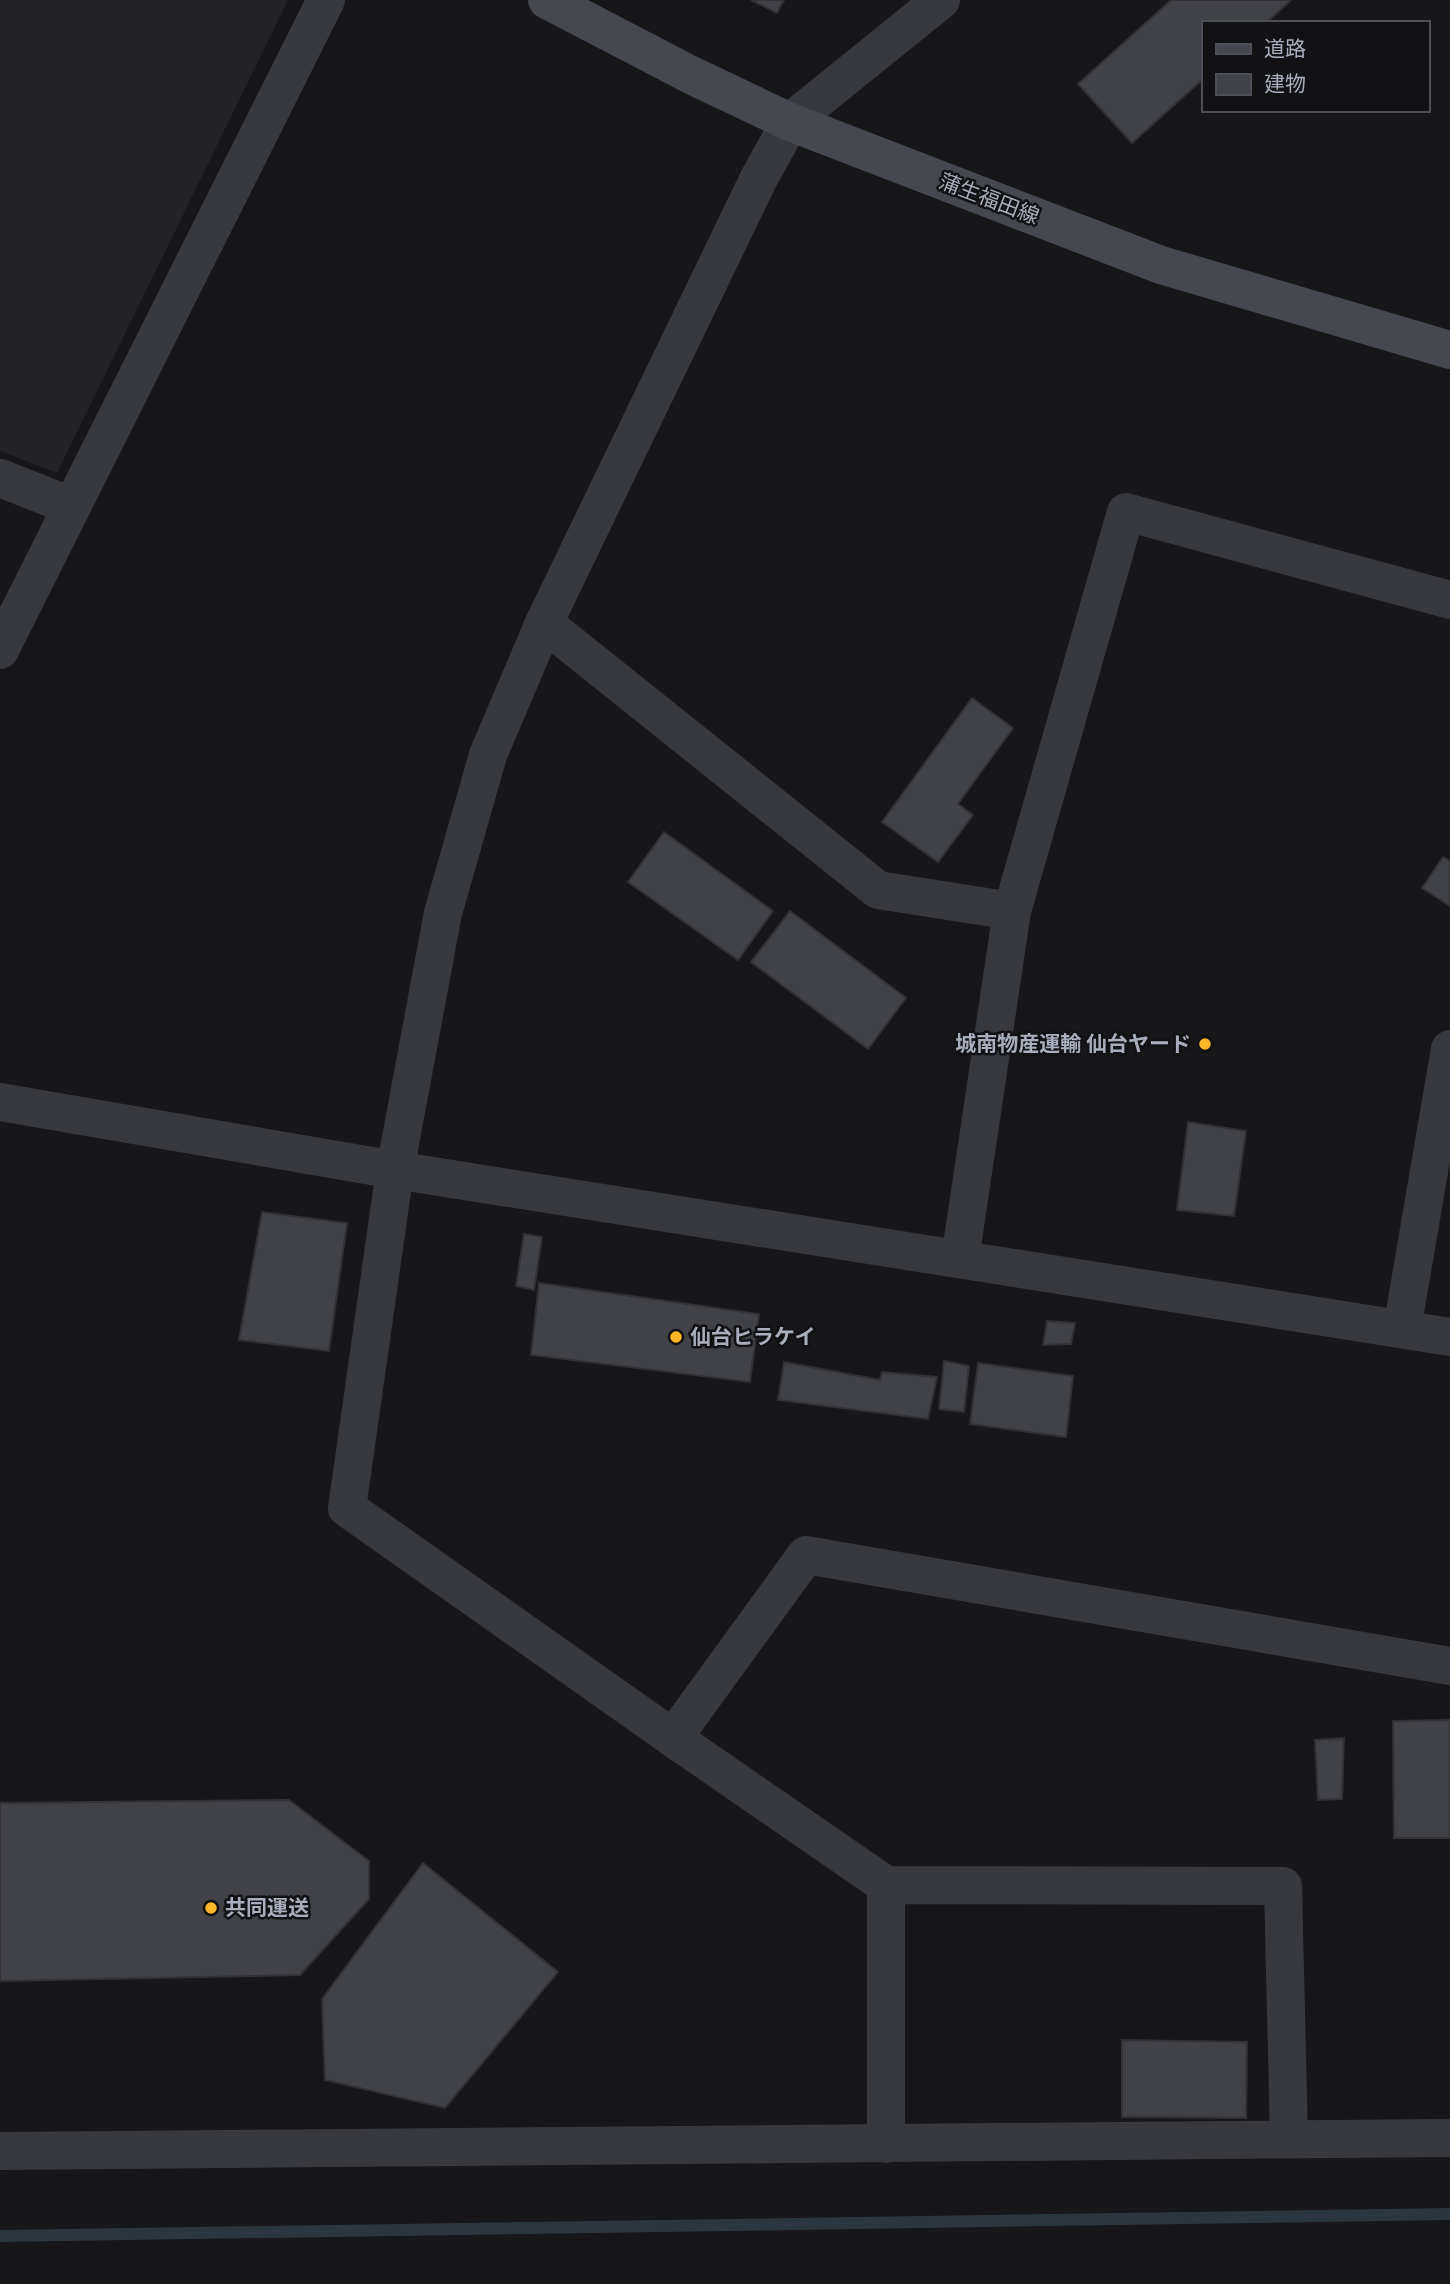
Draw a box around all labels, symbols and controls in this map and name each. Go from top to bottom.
legend [1202,21,1429,112]
text: 道路 [1264,37,1306,61]
text: 建物 [1264,72,1306,96]
street label: 蒲生福田線 [936,169,1042,229]
place label: 城南物産運輸 仙台ヤード [955,1032,1191,1056]
marker: 城南物産運輸 仙台ヤード [1197,1036,1213,1052]
place label: 仙台ヒラケイ [690,1325,816,1349]
marker: 仙台ヒラケイ [668,1329,684,1345]
place label: 共同運送 [225,1896,309,1920]
marker: 共同運送 [203,1900,219,1916]

